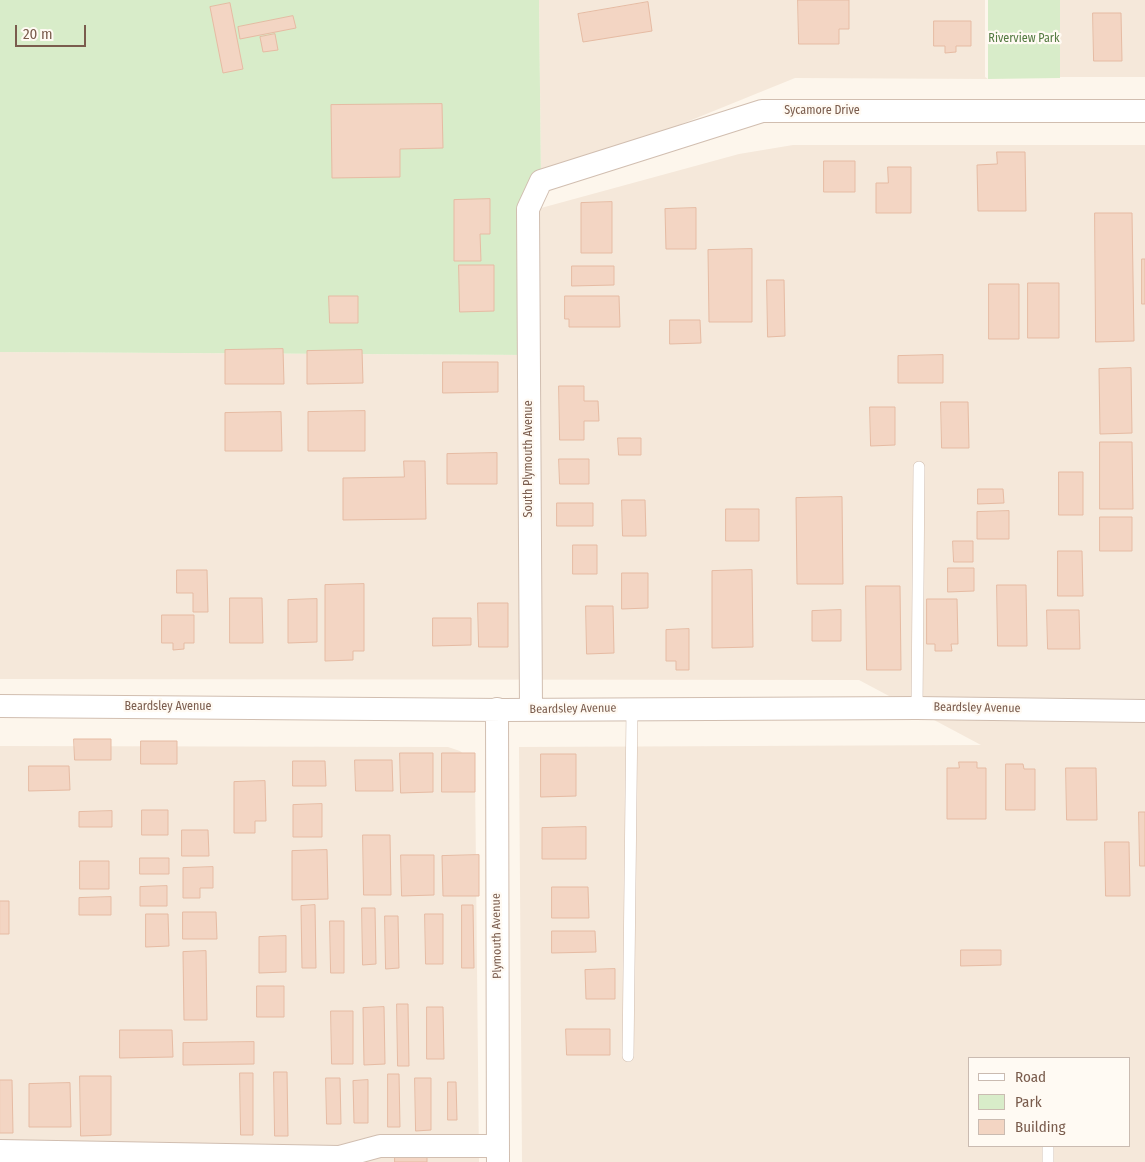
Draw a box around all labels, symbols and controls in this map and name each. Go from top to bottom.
scale bar [18,15,89,47]
text: 20 m [23,25,53,43]
park label: Riverview Park [988,32,1060,46]
street label: Sycamore Drive [784,104,860,118]
street label: South Plymouth Avenue [522,400,536,518]
street label: Beardsley Avenue [125,700,211,714]
street label: Beardsley Avenue [933,700,1021,716]
street label: Beardsley Avenue [529,701,617,717]
street label: Plymouth Avenue [489,893,505,979]
legend [968,1057,1130,1147]
text: Road [1015,1068,1046,1086]
text: Park [1015,1093,1042,1111]
text: Building [1015,1118,1066,1136]

